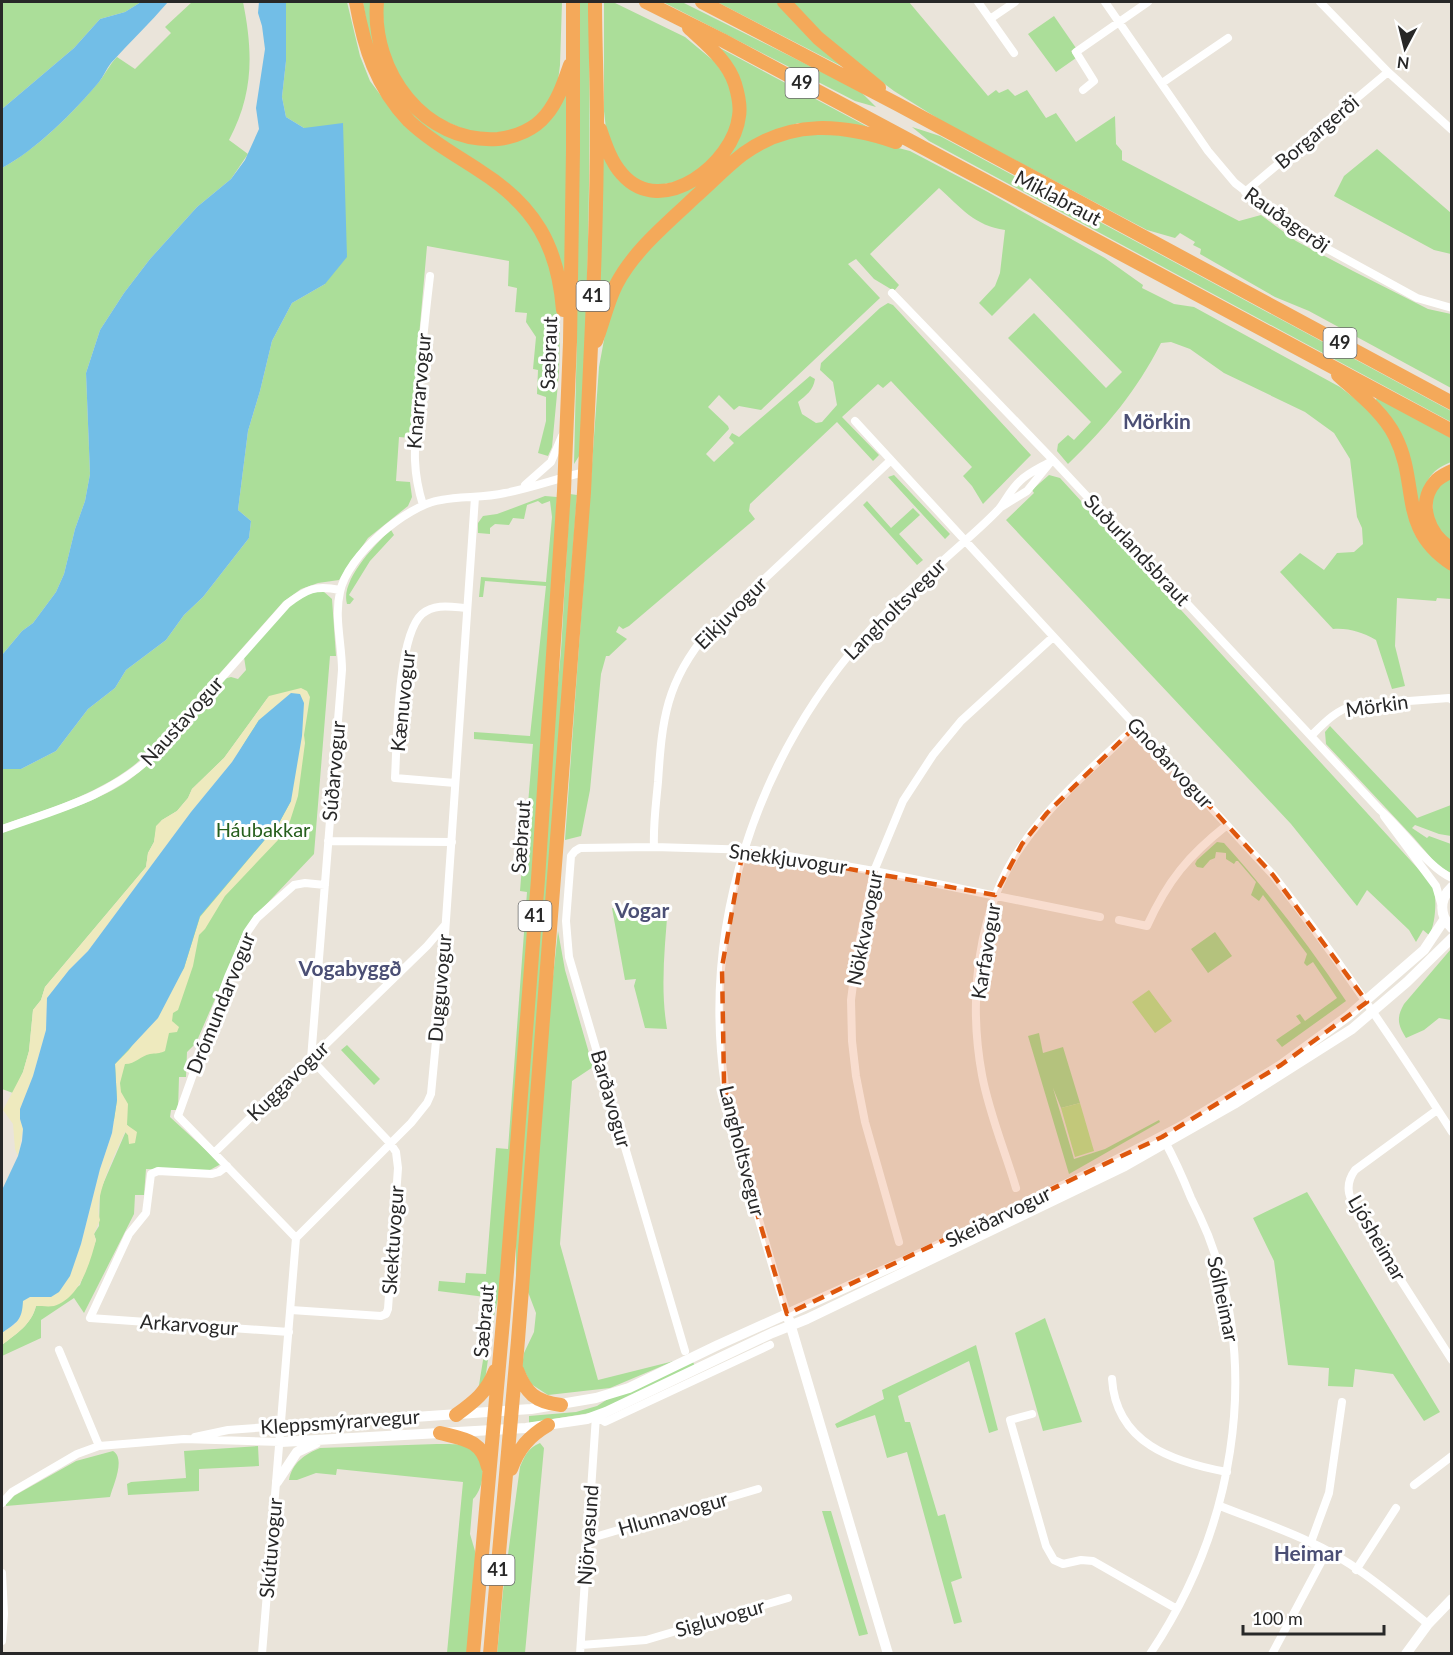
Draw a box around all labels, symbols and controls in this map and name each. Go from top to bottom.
north arrow [1375,18,1435,78]
text: N [1396,53,1410,74]
road number: 49 [786,68,818,98]
street label: Borgargerði [1270,89,1363,173]
street label: Miklabraut [1011,164,1106,230]
street label: Rauðagerði [1240,181,1335,257]
road number: 41 [576,281,610,311]
street label: Sæbraut [535,316,561,390]
road number: 49 [1324,328,1356,358]
street label: Knarrarvogur [401,331,435,450]
district label: Mörkin [1123,408,1191,433]
street label: Suðurlandsbraut [1080,489,1196,610]
street label: Langholtsvegur [838,552,951,664]
street label: Eikjuvogur [689,571,772,654]
street label: Kænuvogur [385,648,419,753]
street label: Naustavogur [135,670,228,770]
street label: Mörkin [1344,689,1410,721]
street label: Gnoðarvogur [1123,712,1219,813]
street label: Súðarvogur [317,719,349,822]
street label: Sæbraut [505,799,535,874]
park label: Háubakkar [216,817,311,841]
street label: Snekkjuvogur [728,838,849,878]
street label: Nökkvavogur [841,868,887,987]
district label: Vogar [614,897,669,922]
street label: Karfavogur [966,900,1005,1001]
road number: 41 [518,901,552,931]
street label: Drómundarvogur [181,928,260,1077]
street label: Dugguvogur [422,932,456,1043]
district label: Vogabyggð [298,955,401,980]
street label: Kuggavogur [241,1035,334,1125]
street label: Barðavogur [587,1047,638,1151]
street label: Langholtsvegur [715,1083,771,1219]
street label: Skeiðarvogur [941,1180,1055,1252]
street label: Skektuvogur [376,1184,408,1295]
street label: Ljósheimar [1344,1190,1412,1285]
street label: Sólheimar [1203,1254,1245,1345]
street label: Sæbraut [468,1283,498,1359]
street label: Arkarvogur [139,1309,240,1339]
street label: Kleppsmýrarvegur [259,1403,421,1439]
street label: Njörvasund [572,1484,602,1586]
street label: Hlunnavogur [615,1486,731,1540]
street label: Skútuvogur [254,1496,286,1599]
district label: Heimar [1274,1540,1342,1565]
road number: 41 [482,1555,514,1585]
street label: Sigluvogur [672,1593,768,1641]
scale bar [1243,1598,1384,1636]
text: 100 m [1252,1607,1303,1629]

